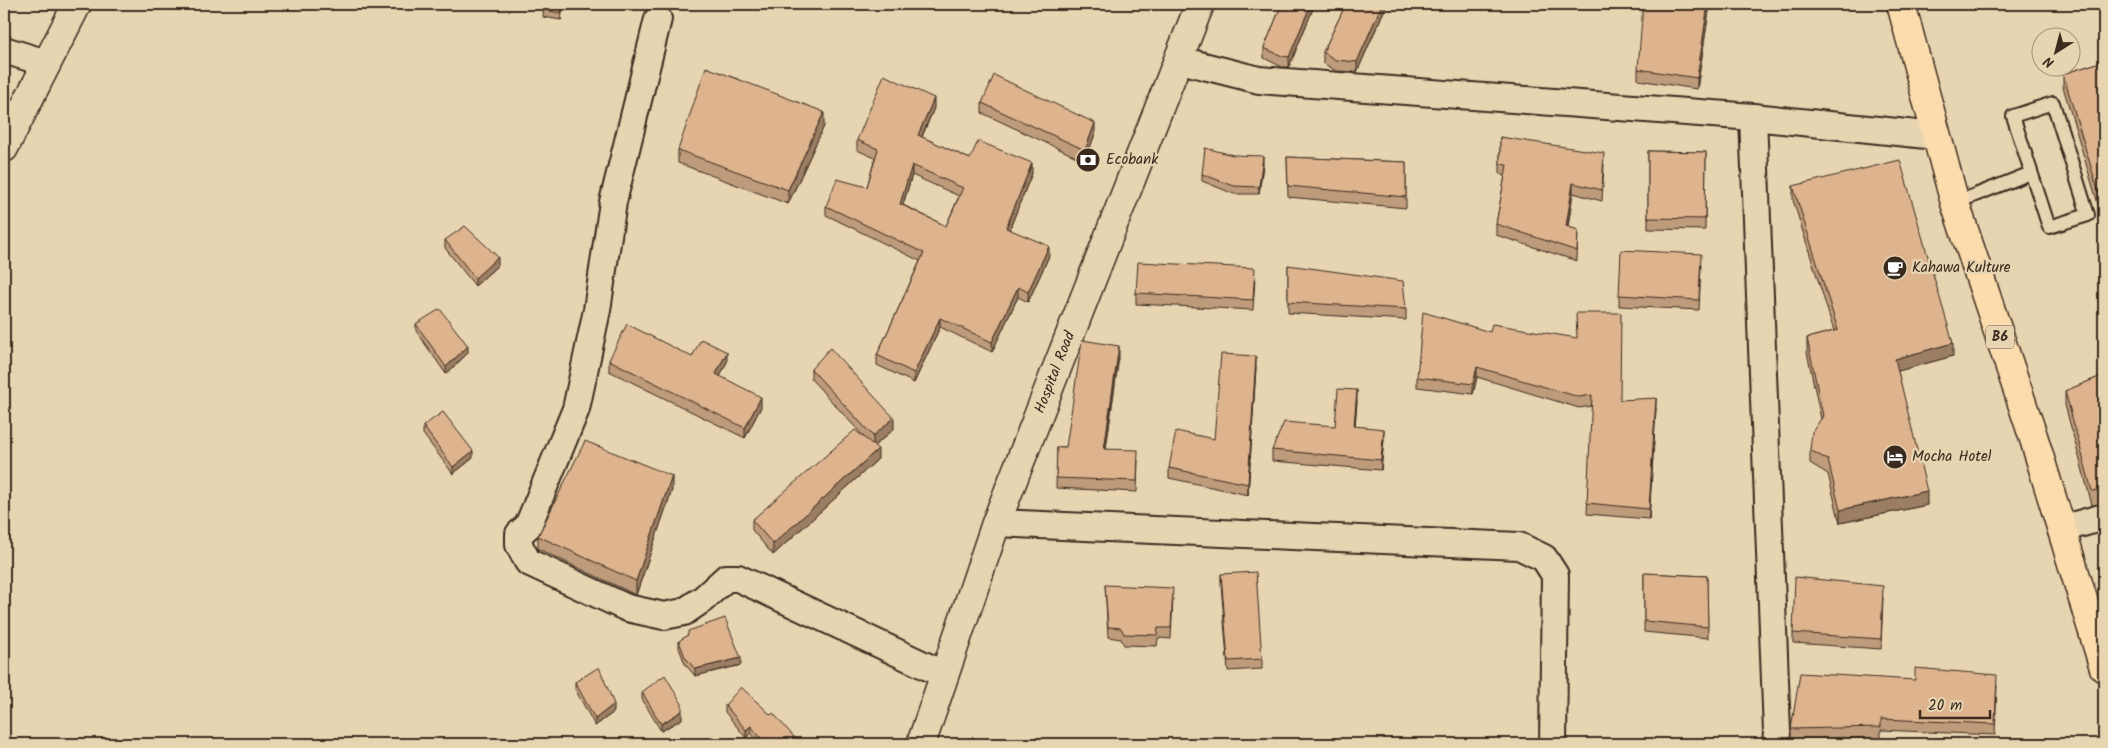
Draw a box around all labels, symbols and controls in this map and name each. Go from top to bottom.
north arrow [2030,28,2080,78]
text: N [2039,50,2059,73]
bank icon: Ecobank [1075,147,1101,173]
place label: Ecobank [1106,148,1159,172]
cafe icon: Kahawa Kulture [1882,255,1908,281]
place label: Kahawa Kulture [1912,256,2011,280]
road number: B6 [1986,326,2014,348]
street label: Hospital Road [1028,327,1082,417]
hotel icon: Mocha Hotel [1882,444,1908,470]
place label: Mocha Hotel [1912,445,1992,469]
scale bar [1920,688,1990,720]
text: 20 m [1928,694,1962,718]

